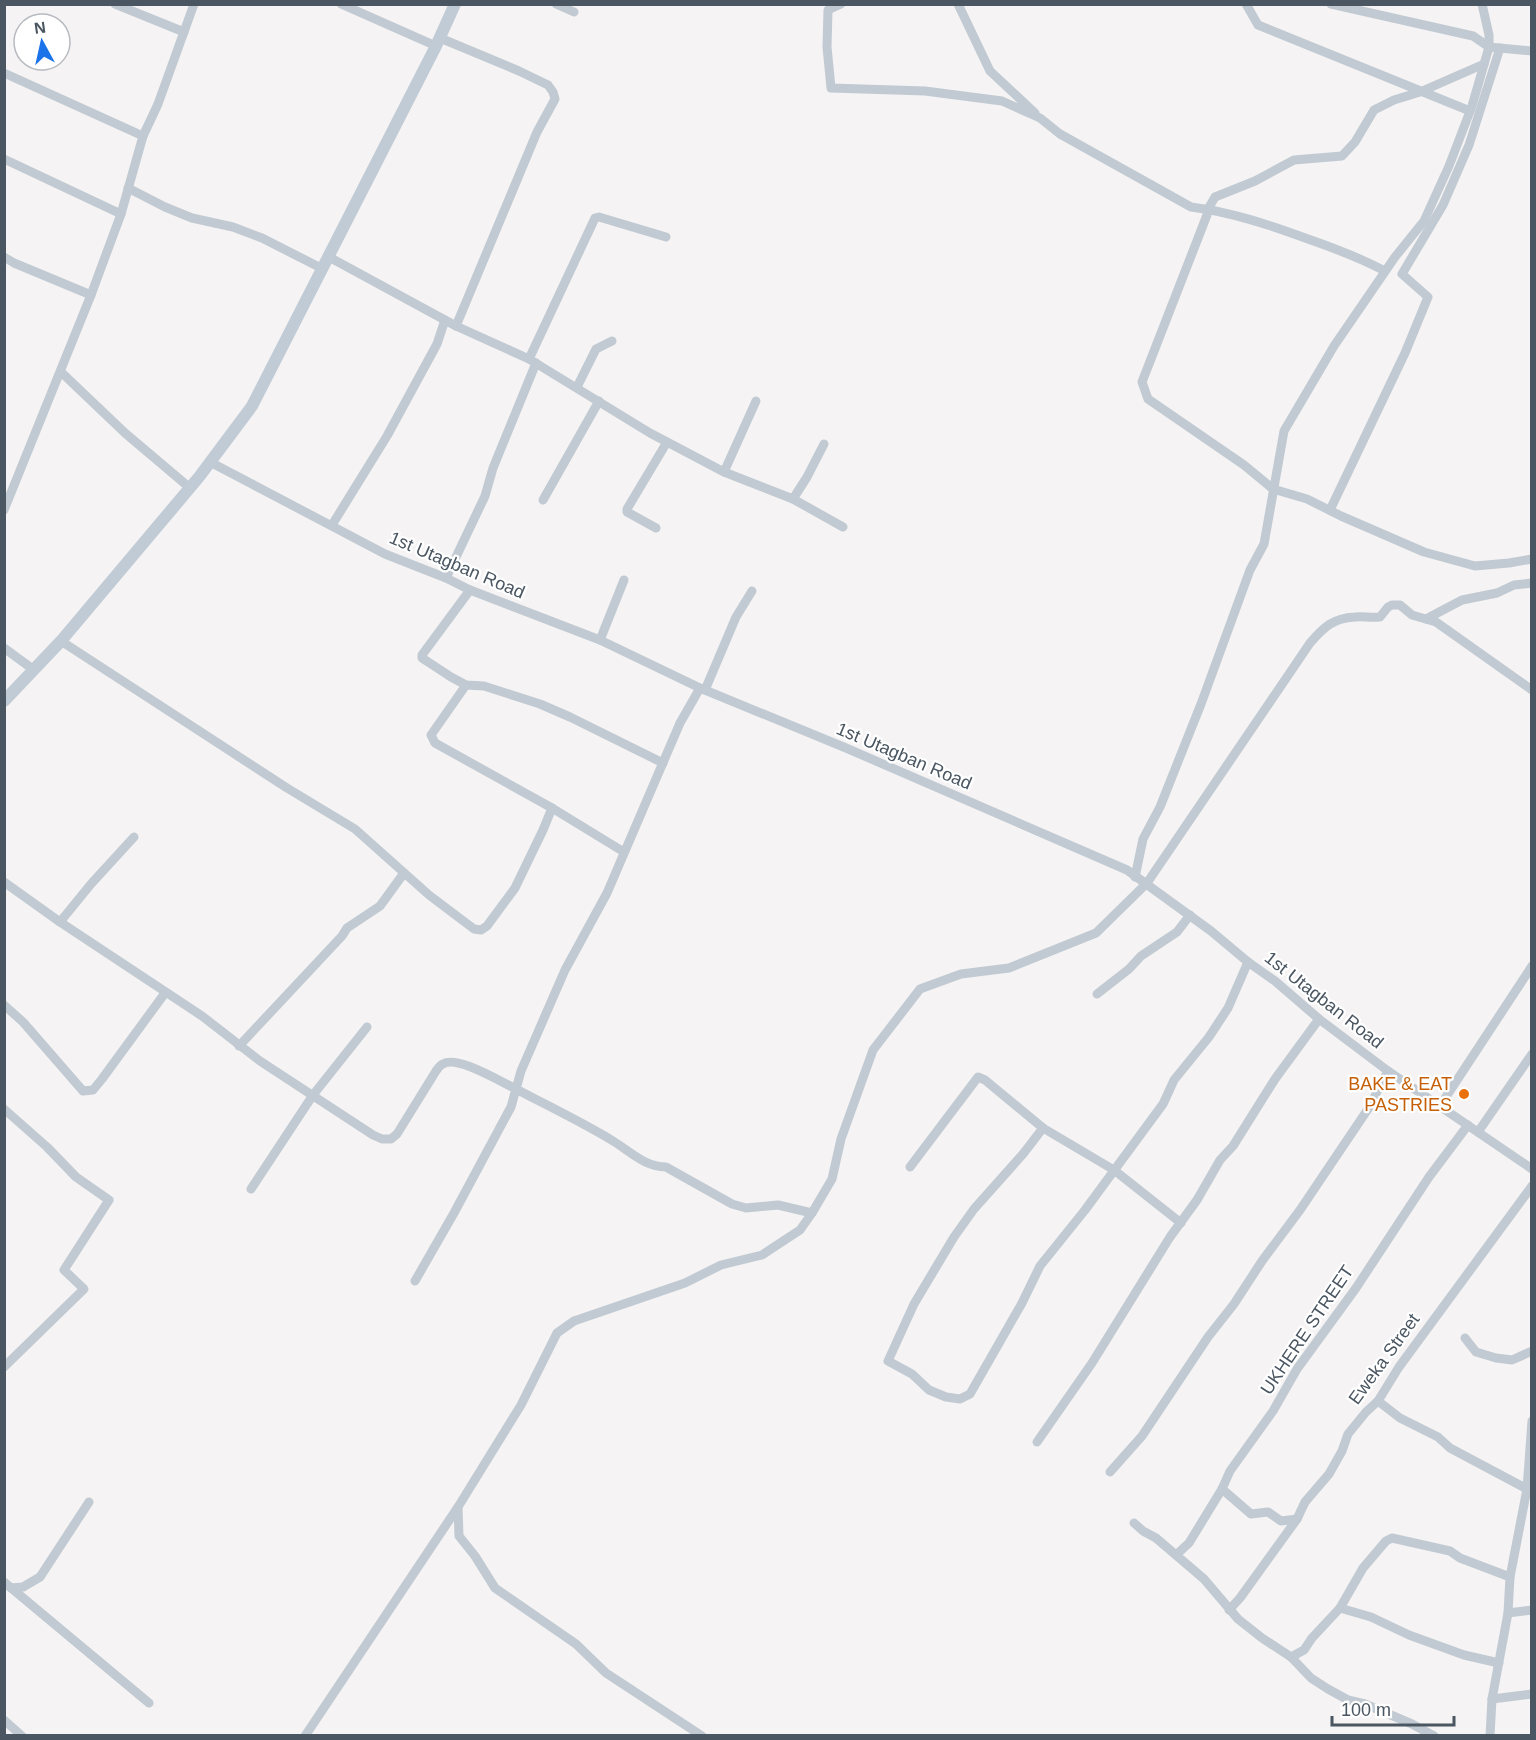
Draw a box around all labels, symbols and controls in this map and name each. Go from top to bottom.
north arrow [12,12,72,72]
text: N [33,18,47,37]
street label: 1st Utagban Road [386,527,528,603]
street label: 1st Utagban Road [833,718,975,794]
street label: 1st Utagban Road [1261,947,1387,1053]
place label: BAKE & EAT PASTRIES [1348,1074,1452,1115]
marker: BAKE & EAT PASTRIES [1457,1087,1471,1101]
street label: UKHERE STREET [1256,1262,1358,1398]
street label: Eweka Street [1344,1310,1424,1408]
scale bar [1332,1689,1454,1727]
text: 100 m [1341,1700,1391,1720]

